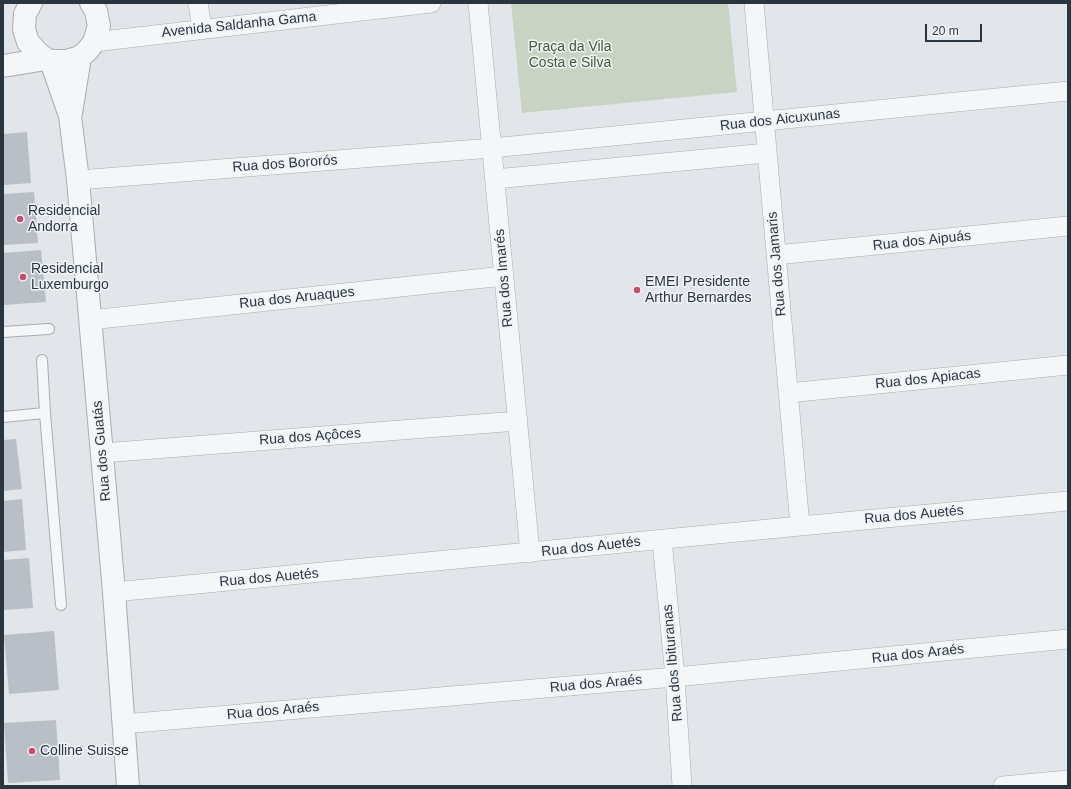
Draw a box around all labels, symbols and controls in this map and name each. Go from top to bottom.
street label: Avenida Saldanha Gama [161,9,317,41]
scale bar [927,16,984,42]
text: 20 m [932,24,959,38]
park label: Praça da Vila Costa e Silva [528,39,612,72]
street label: Rua dos Aicuxunas [719,105,841,135]
street label: Rua dos Bororós [232,152,338,176]
place label: Residencial Andorra [28,203,100,236]
street label: Rua dos Jamaris [764,211,790,317]
marker: Residencial Andorra [15,214,25,224]
street label: Rua dos Aipuás [872,227,972,255]
street label: Rua dos Imarés [491,228,517,328]
place label: Residencial Luxemburgo [31,261,109,294]
marker: Residencial Luxemburgo [18,272,28,282]
place label: EMEI Presidente Arthur Bernardes [645,274,752,306]
street label: Rua dos Aruaques [238,284,356,312]
marker: EMEI Presidente Arthur Bernardes [632,285,642,295]
street label: Rua dos Apiacas [874,365,982,393]
street label: Rua dos Guatás [89,400,115,502]
street label: Rua dos Açôces [259,425,361,449]
street label: Rua dos Auetés [864,502,964,528]
street label: Rua dos Auetés [541,533,641,561]
street label: Rua dos Auetés [219,565,319,591]
street label: Rua dos Ibituranas [660,604,686,722]
street label: Rua dos Araés [871,641,965,667]
street label: Rua dos Araés [549,672,643,696]
street label: Rua dos Araés [226,699,320,723]
place label: Colline Suisse [40,743,129,759]
marker: Colline Suisse [27,746,37,756]

